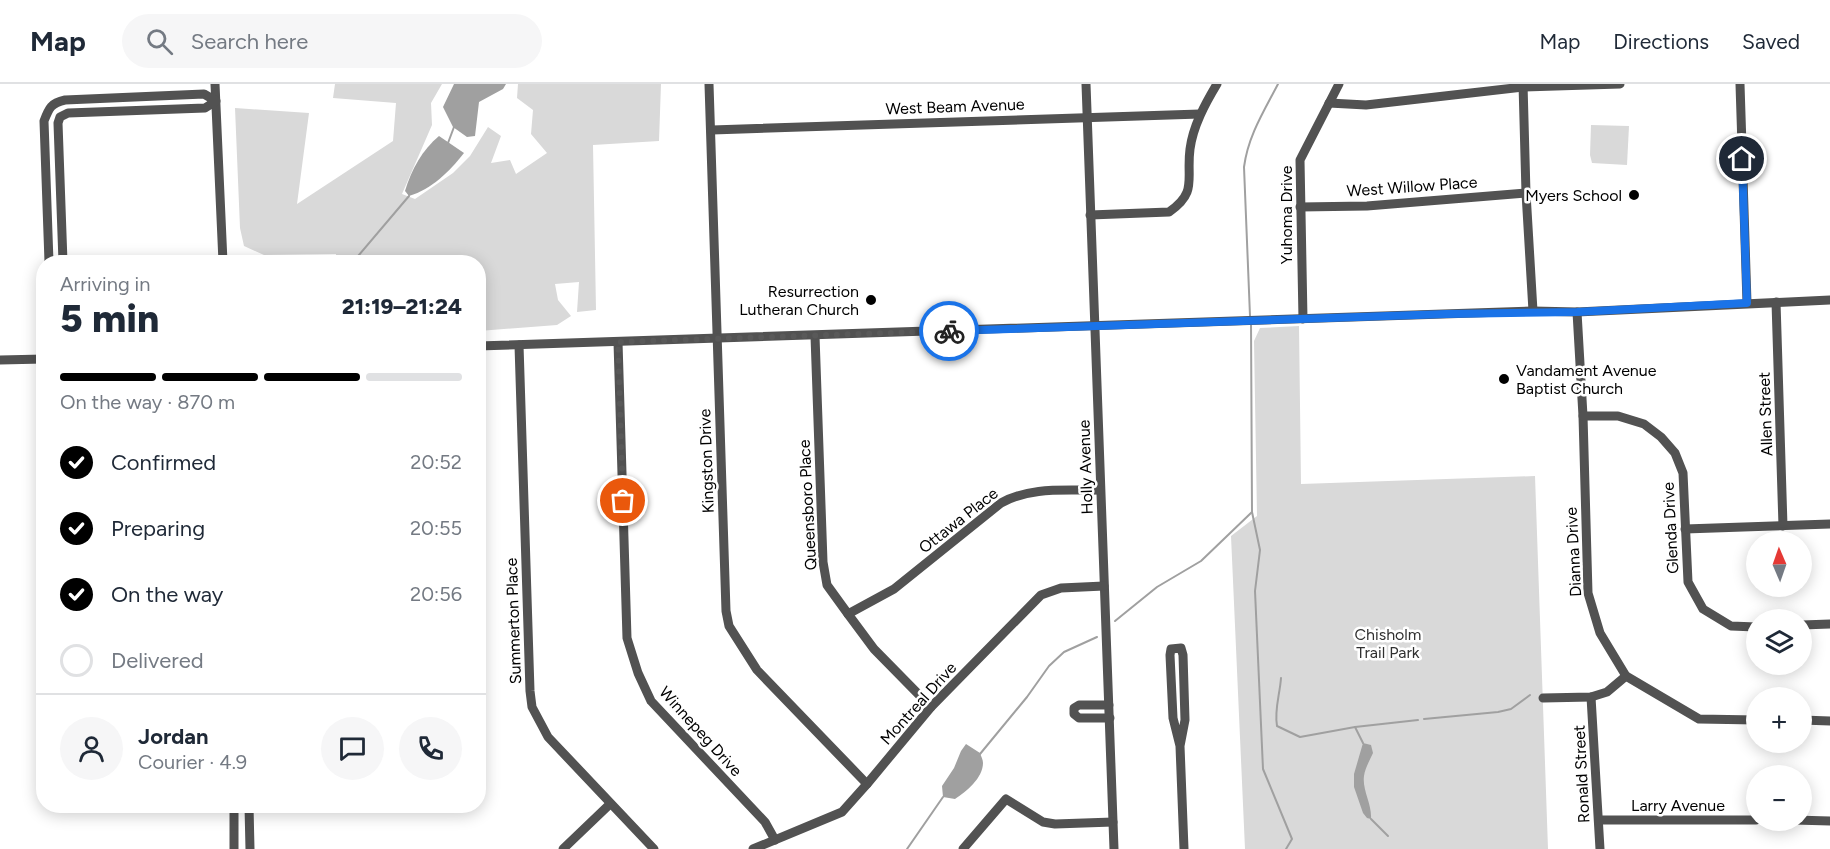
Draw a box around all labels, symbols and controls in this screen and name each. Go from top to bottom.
search box [122,14,542,68]
text: Map [30,24,86,58]
icon: search [143,25,176,58]
text: Search here [191,28,308,55]
text: Map [1539,29,1580,54]
text: Directions [1613,29,1709,54]
text: Saved [1742,29,1800,54]
street label: West Beam Avenue [885,95,1025,118]
pin [1716,133,1767,184]
icon: home [1725,142,1758,175]
street label: Yuhoma Drive [1277,165,1296,265]
street label: West Willow Place [1346,172,1478,201]
place label: Myers School [1525,186,1622,205]
marker: Myers School [1627,188,1641,202]
text: Arriving in [60,272,150,296]
place label: Resurrection Lutheran Church [739,282,859,319]
text: 21:19–21:24 [342,293,462,320]
marker: Resurrection Lutheran Church [864,293,878,307]
text: 5 min [60,295,159,342]
courier [919,301,979,361]
icon: bike [933,315,966,348]
place label: Vandament Avenue Baptist Church [1516,361,1657,398]
marker: Vandament Avenue Baptist Church [1497,372,1511,386]
street label: Allen Street [1755,372,1776,456]
text: On the way · 870 m [60,390,235,414]
street label: Kingston Drive [695,408,718,513]
street label: Holly Avenue [1074,419,1097,515]
street label: Queensboro Place [795,439,820,571]
icon: check [60,446,93,479]
text: Confirmed [111,449,216,476]
text: 20:52 [410,450,462,474]
pin [597,475,648,526]
street label: Glenda Drive [1659,481,1682,574]
street label: Ottawa Place [915,483,1002,557]
icon: bag [606,484,639,517]
street label: Dianna Drive [1562,506,1585,597]
icon: check [60,512,93,545]
text: Preparing [111,515,205,542]
text: 20:55 [410,516,462,540]
north arrow [1746,531,1812,597]
map controls [1746,531,1812,831]
street label: Summerton Place [502,557,525,685]
icon: check [60,578,93,611]
text: On the way [111,581,223,608]
text: 20:56 [410,582,462,606]
button: layers [1746,609,1812,675]
park label: Chisholm Trail Park [1355,625,1421,662]
text: Delivered [111,647,204,674]
street label: Montreal Drive [876,658,961,749]
street label: Winnepeg Drive [655,683,746,780]
button: + [1746,687,1812,753]
button: person [60,717,123,780]
button: chat [321,717,384,780]
button: phone [399,717,462,780]
text: Jordan [138,723,209,750]
street label: Ronald Street [1569,725,1594,823]
text: Courier · 4.9 [138,750,247,774]
button: − [1746,765,1812,831]
street label: Larry Avenue [1631,796,1725,815]

